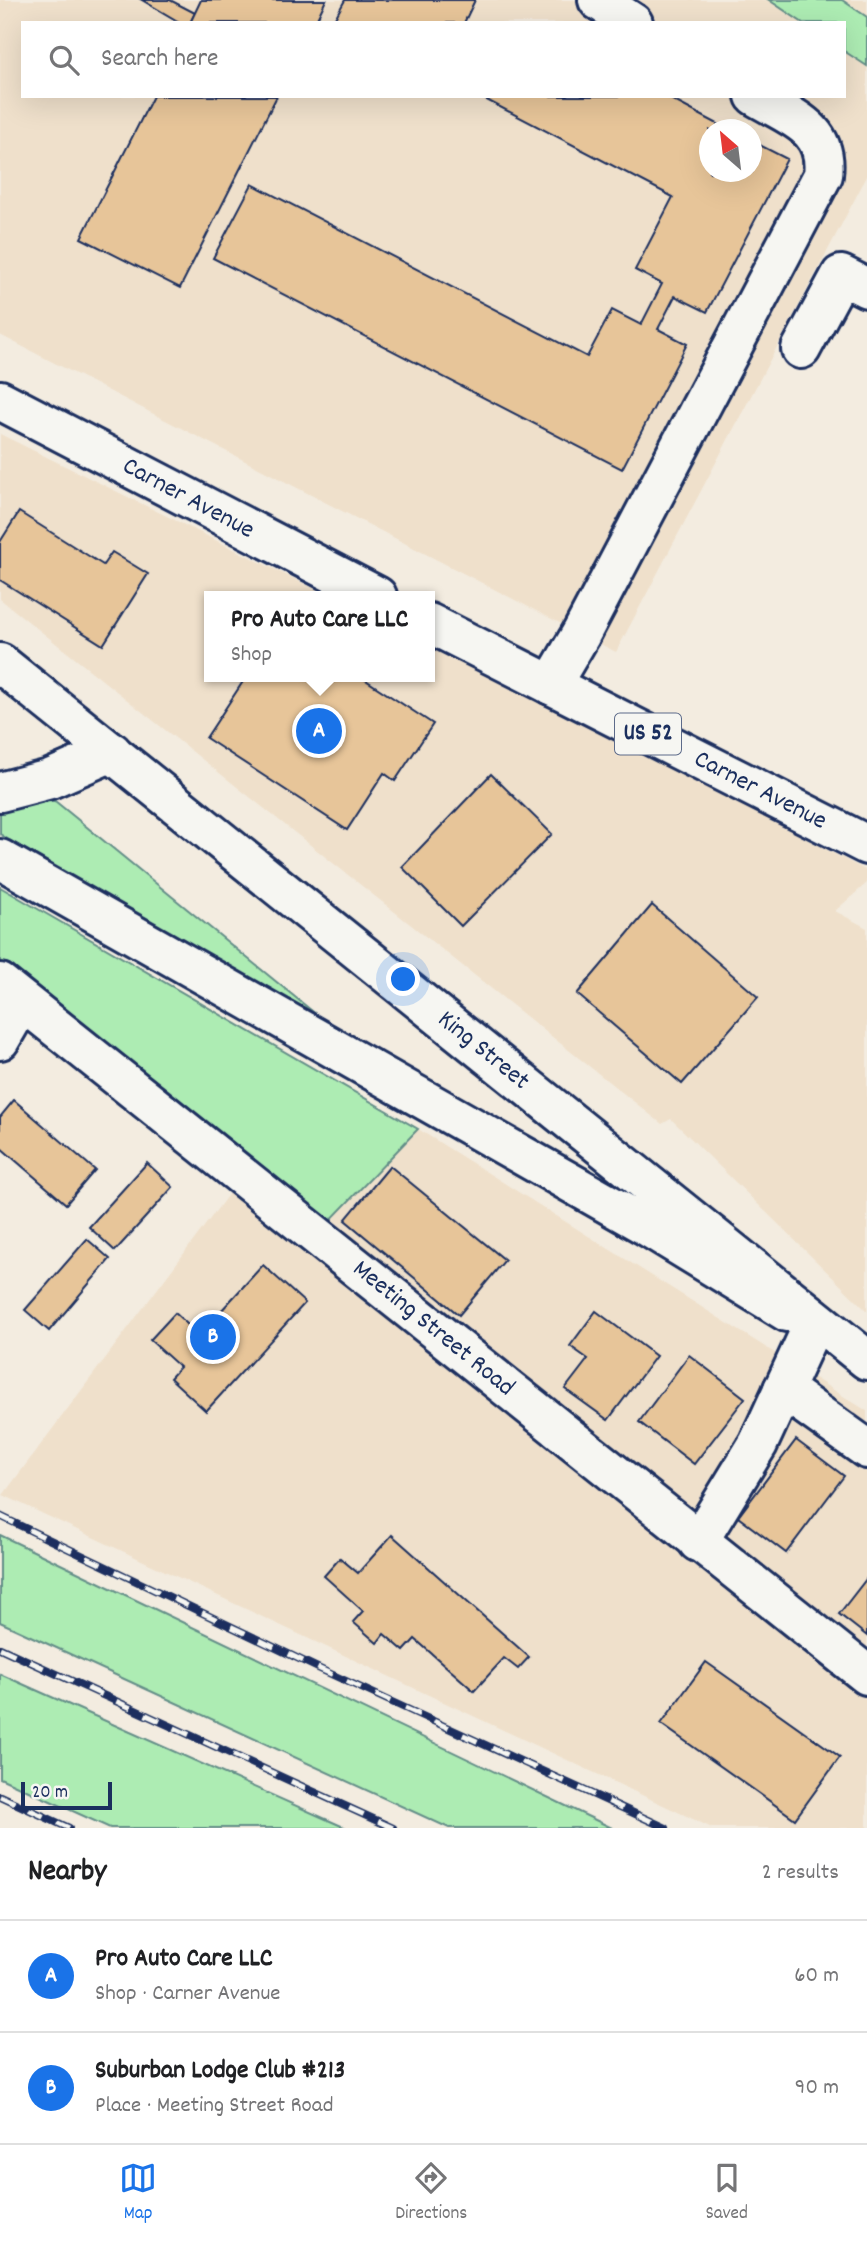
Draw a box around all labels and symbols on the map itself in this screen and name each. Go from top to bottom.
north arrow [699,119,762,182]
street label: Carner Avenue [115,449,261,549]
pin: A [296,705,342,757]
road number: US 52 [615,714,681,754]
street label: Carner Avenue [687,742,833,840]
your location [386,962,420,996]
street label: King Street [429,1002,537,1100]
street label: Meeting Street Road [344,1252,522,1406]
pin: B [190,1311,236,1363]
scale bar [21,1779,112,1811]

